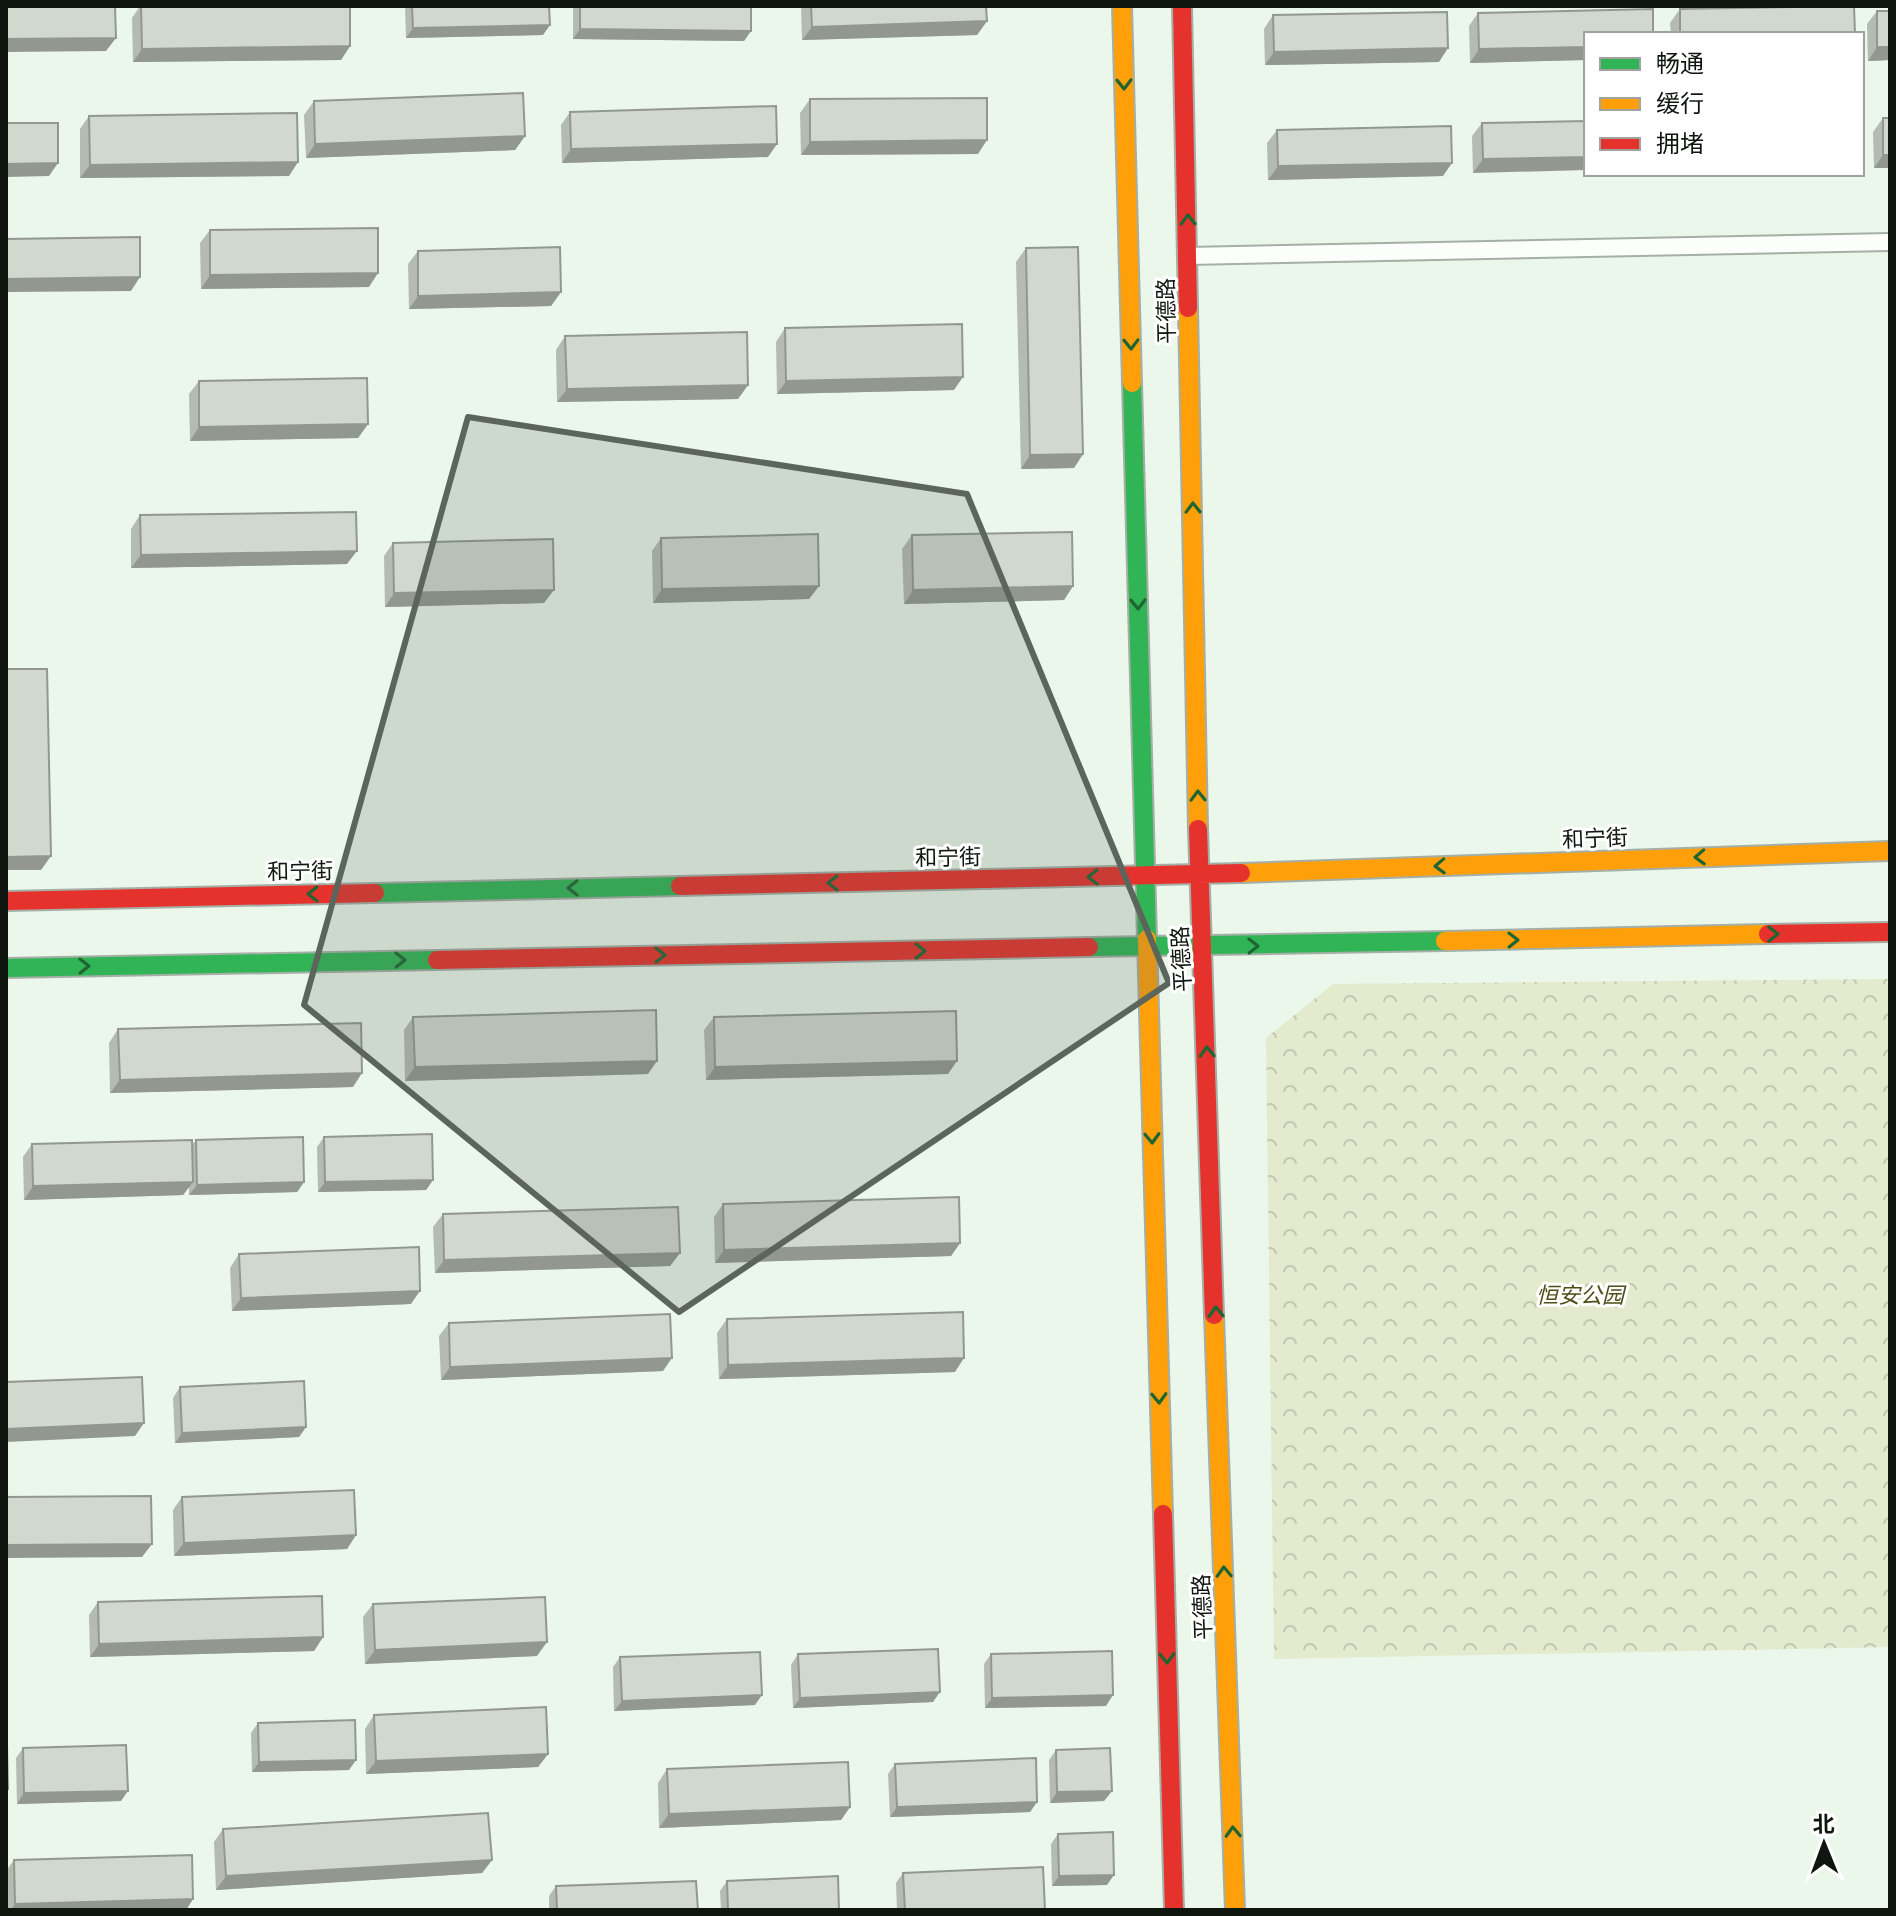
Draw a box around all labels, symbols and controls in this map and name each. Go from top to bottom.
legend [1584,32,1864,176]
text: 畅通 [1656,46,1704,79]
one-way arrow [1116,78,1133,91]
text: 缓行 [1656,86,1704,119]
text: 拥堵 [1656,126,1704,159]
one-way arrow [1179,213,1196,226]
street label: 平德路 [1149,278,1181,344]
one-way arrow [1122,338,1140,351]
one-way arrow [1184,501,1201,514]
one-way arrow [1129,598,1146,611]
one-way arrow [1189,789,1207,802]
street label: 和宁街 [1561,821,1629,853]
street label: 和宁街 [915,840,981,872]
one-way arrow [1693,849,1706,866]
street label: 和宁街 [267,854,333,886]
one-way arrow [1433,857,1446,875]
one-way arrow [1086,868,1099,885]
one-way arrow [826,874,839,891]
one-way arrow [566,880,579,897]
one-way arrow [306,885,319,903]
street label: 平德路 [1163,925,1197,993]
one-way arrow [1767,926,1780,943]
one-way arrow [1507,931,1520,949]
one-way arrow [1247,937,1260,955]
one-way arrow [914,942,927,959]
one-way arrow [654,947,667,964]
one-way arrow [394,952,407,969]
one-way arrow [78,957,91,975]
one-way arrow [1199,1045,1216,1058]
one-way arrow [1144,1132,1161,1145]
park label: 恒安公园 [1536,1279,1627,1309]
one-way arrow [1207,1305,1224,1318]
one-way arrow [1151,1392,1168,1405]
one-way arrow [1216,1565,1233,1578]
street label: 平德路 [1185,1573,1217,1641]
one-way arrow [1158,1652,1175,1665]
north arrow [1784,1804,1864,1884]
text: 北 [1812,1808,1835,1838]
one-way arrow [1224,1825,1241,1838]

